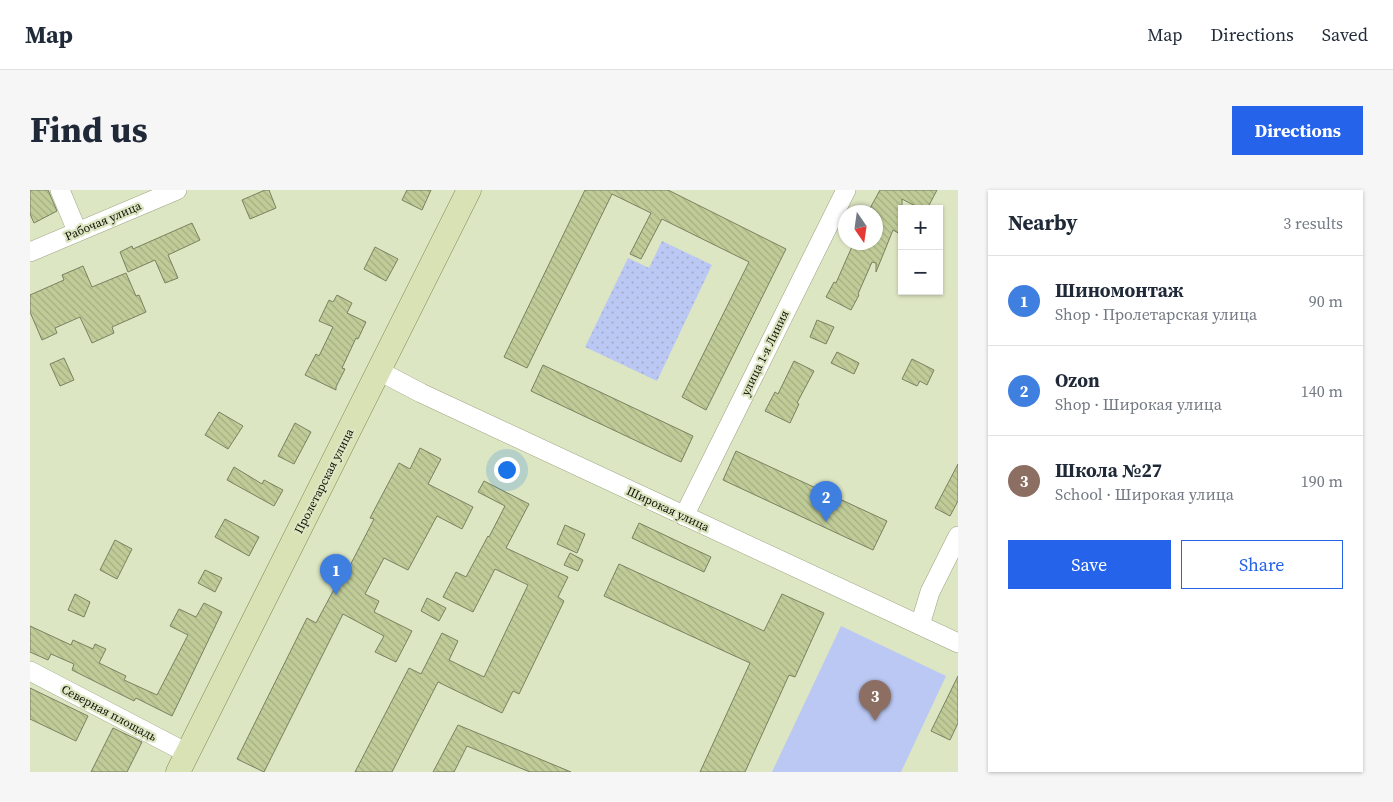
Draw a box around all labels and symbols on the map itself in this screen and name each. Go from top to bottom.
street label: Рабочая улица [62,197,145,244]
north arrow [838,205,883,250]
street label: улица 1-я Линия [737,308,793,398]
street label: Пролетарская улица [291,425,358,536]
your location [494,457,520,483]
pin: 2 [810,481,842,522]
street label: Широкая улица [624,483,713,535]
pin: 1 [320,554,352,595]
pin: 3 [859,680,891,721]
street label: Северная площадь [59,681,159,745]

